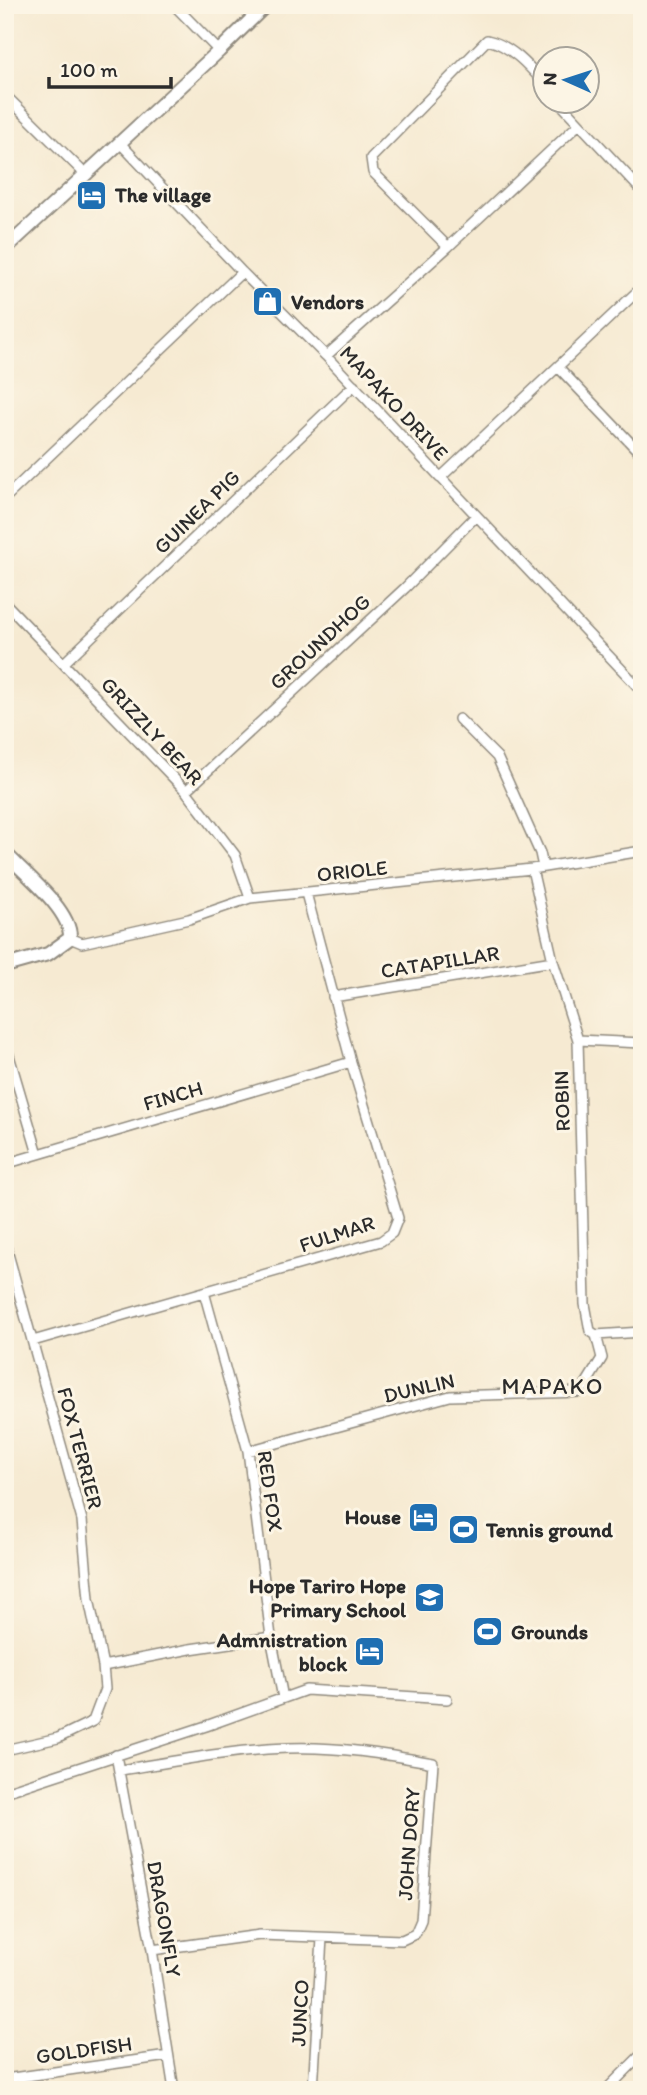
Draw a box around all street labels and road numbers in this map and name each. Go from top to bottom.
street label: MAPAKO DRIVE [335,340,454,465]
street label: GUINEA PIG [148,464,245,559]
street label: GROUNDHOG [264,589,375,695]
street label: GRIZZLY BEAR [96,672,209,790]
street label: ORIOLE [315,854,388,887]
street label: CATAPILLAR [379,940,501,983]
street label: ROBIN [548,1070,575,1132]
street label: FINCH [140,1075,206,1116]
street label: FULMAR [296,1210,378,1257]
street label: DUNLIN [381,1367,457,1408]
street label: FOX TERRIER [52,1384,109,1512]
street label: RED FOX [252,1449,289,1534]
street label: JOHN DORY [392,1787,425,1901]
street label: DRAGONFLY [142,1859,187,1979]
street label: JUNCO [285,1979,314,2047]
street label: GOLDFISH [34,2030,134,2069]

